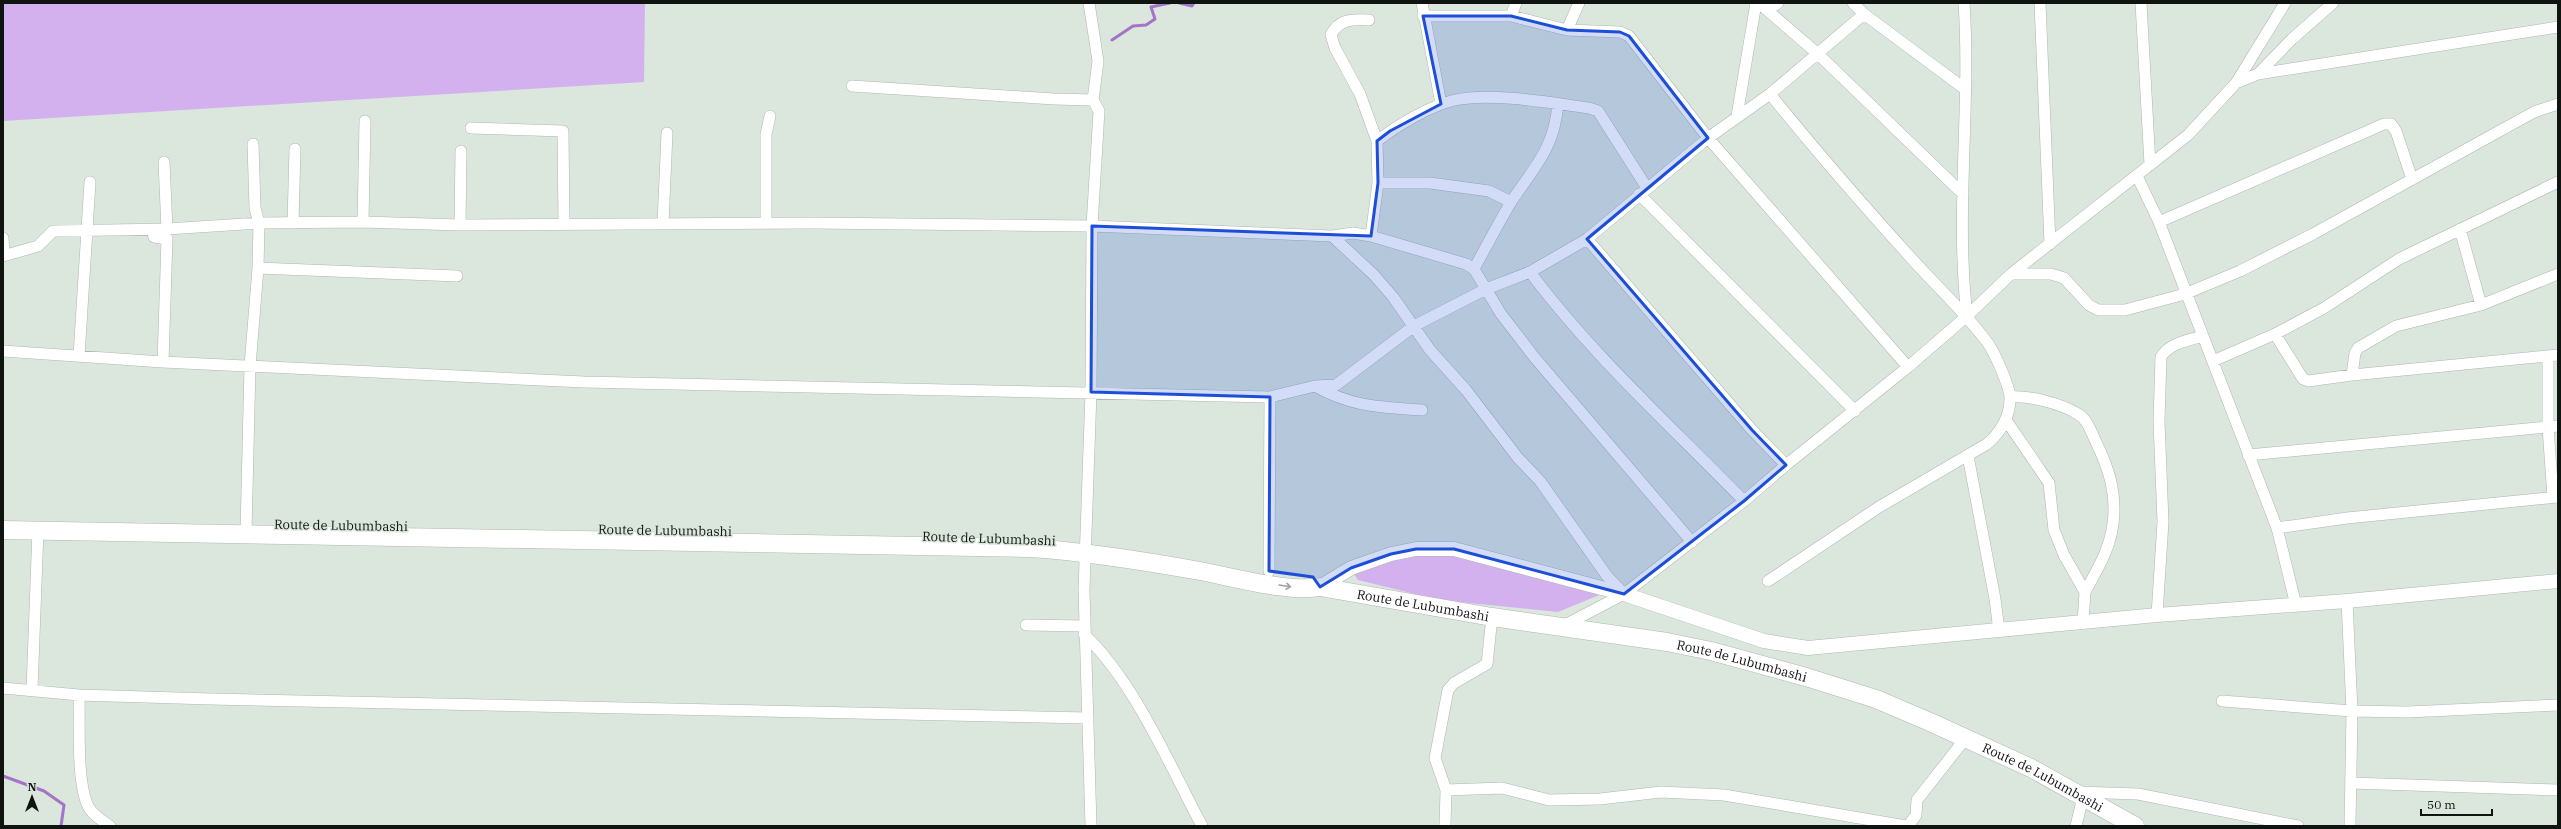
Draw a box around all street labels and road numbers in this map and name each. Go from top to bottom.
street label: Route de Lubumbashi [274,516,408,535]
street label: Route de Lubumbashi [598,521,732,540]
street label: Route de Lubumbashi [922,528,1056,549]
street label: Route de Lubumbashi [1355,586,1490,625]
street label: Route de Lubumbashi [1675,636,1809,686]
street label: Route de Lubumbashi [1980,739,2106,816]

